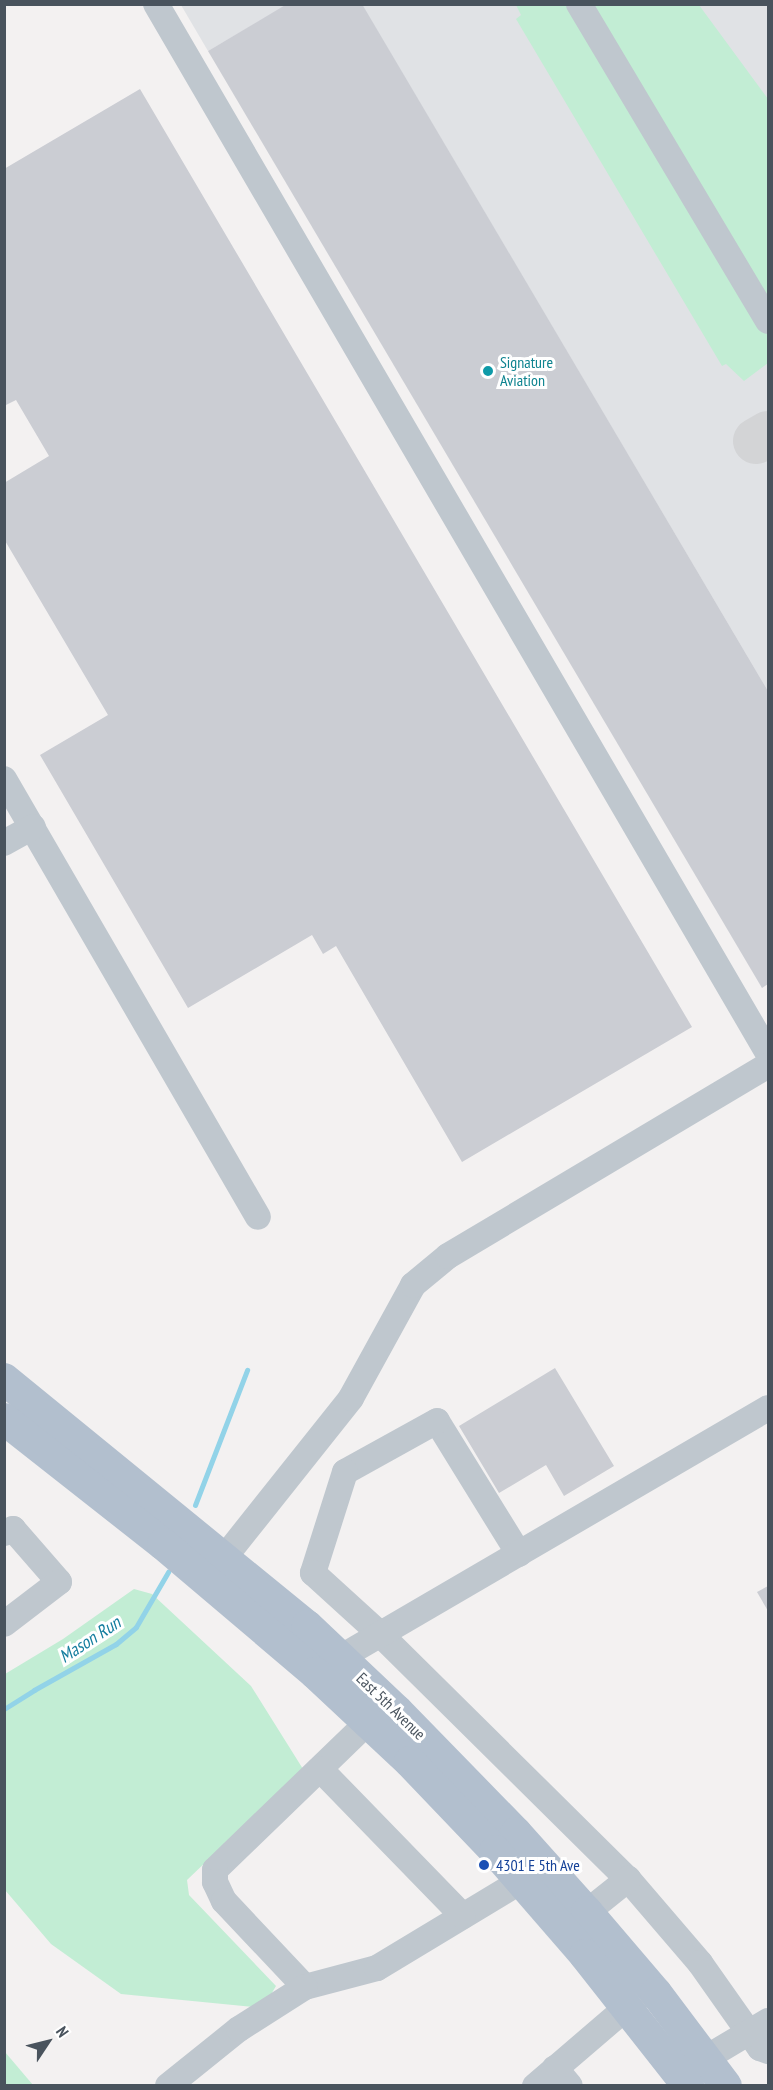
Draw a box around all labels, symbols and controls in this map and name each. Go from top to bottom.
place label: Signature Aviation [500,352,553,390]
marker: Signature Aviation [481,364,495,378]
water label: Mason Run [55,1612,125,1668]
street label: East 5th Avenue [352,1668,430,1744]
place label: 4301 E 5th Ave [496,1855,580,1875]
marker: 4301 E 5th Ave [477,1858,491,1872]
north arrow [18,2012,78,2072]
text: N [52,2022,73,2041]

